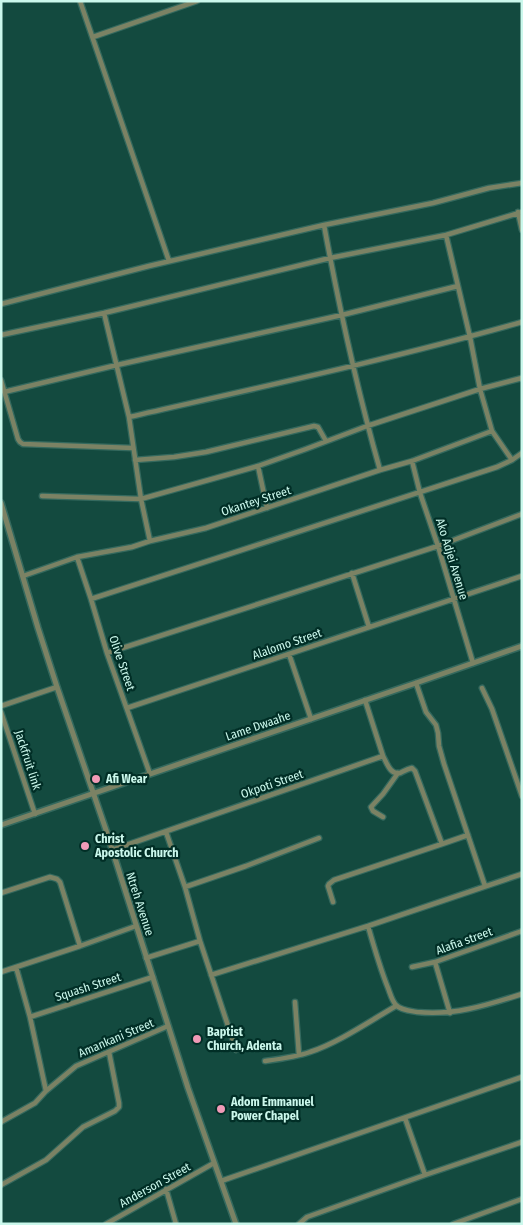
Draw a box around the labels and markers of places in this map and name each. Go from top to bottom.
place label: Afi Wear [105,772,148,786]
marker: Afi Wear [90,773,102,785]
place label: Christ Apostolic Church [94,832,179,860]
marker: Christ Apostolic Church [79,840,91,852]
place label: Baptist Church, Adenta [207,1025,282,1053]
marker: Baptist Church, Adenta [191,1033,203,1045]
place label: Adom Emmanuel Power Chapel [230,1095,315,1123]
marker: Adom Emmanuel Power Chapel [215,1103,227,1115]

